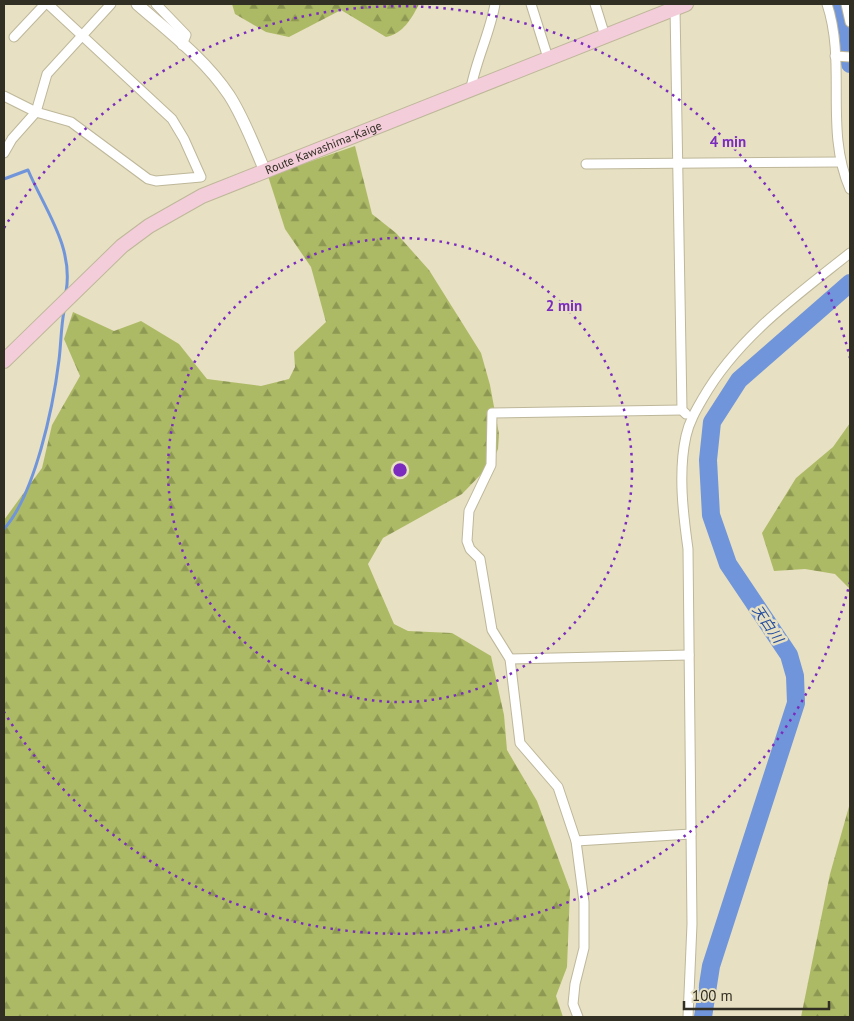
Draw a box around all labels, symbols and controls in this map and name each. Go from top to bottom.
street label: Route Kawashima-Kaige [263,117,384,177]
text: 4 min [710,132,746,151]
text: 2 min [546,296,582,315]
centre of rings [391,461,409,479]
water label: 天白川 [749,602,788,648]
scale bar [684,978,829,1010]
text: 100 m [692,986,733,1005]

